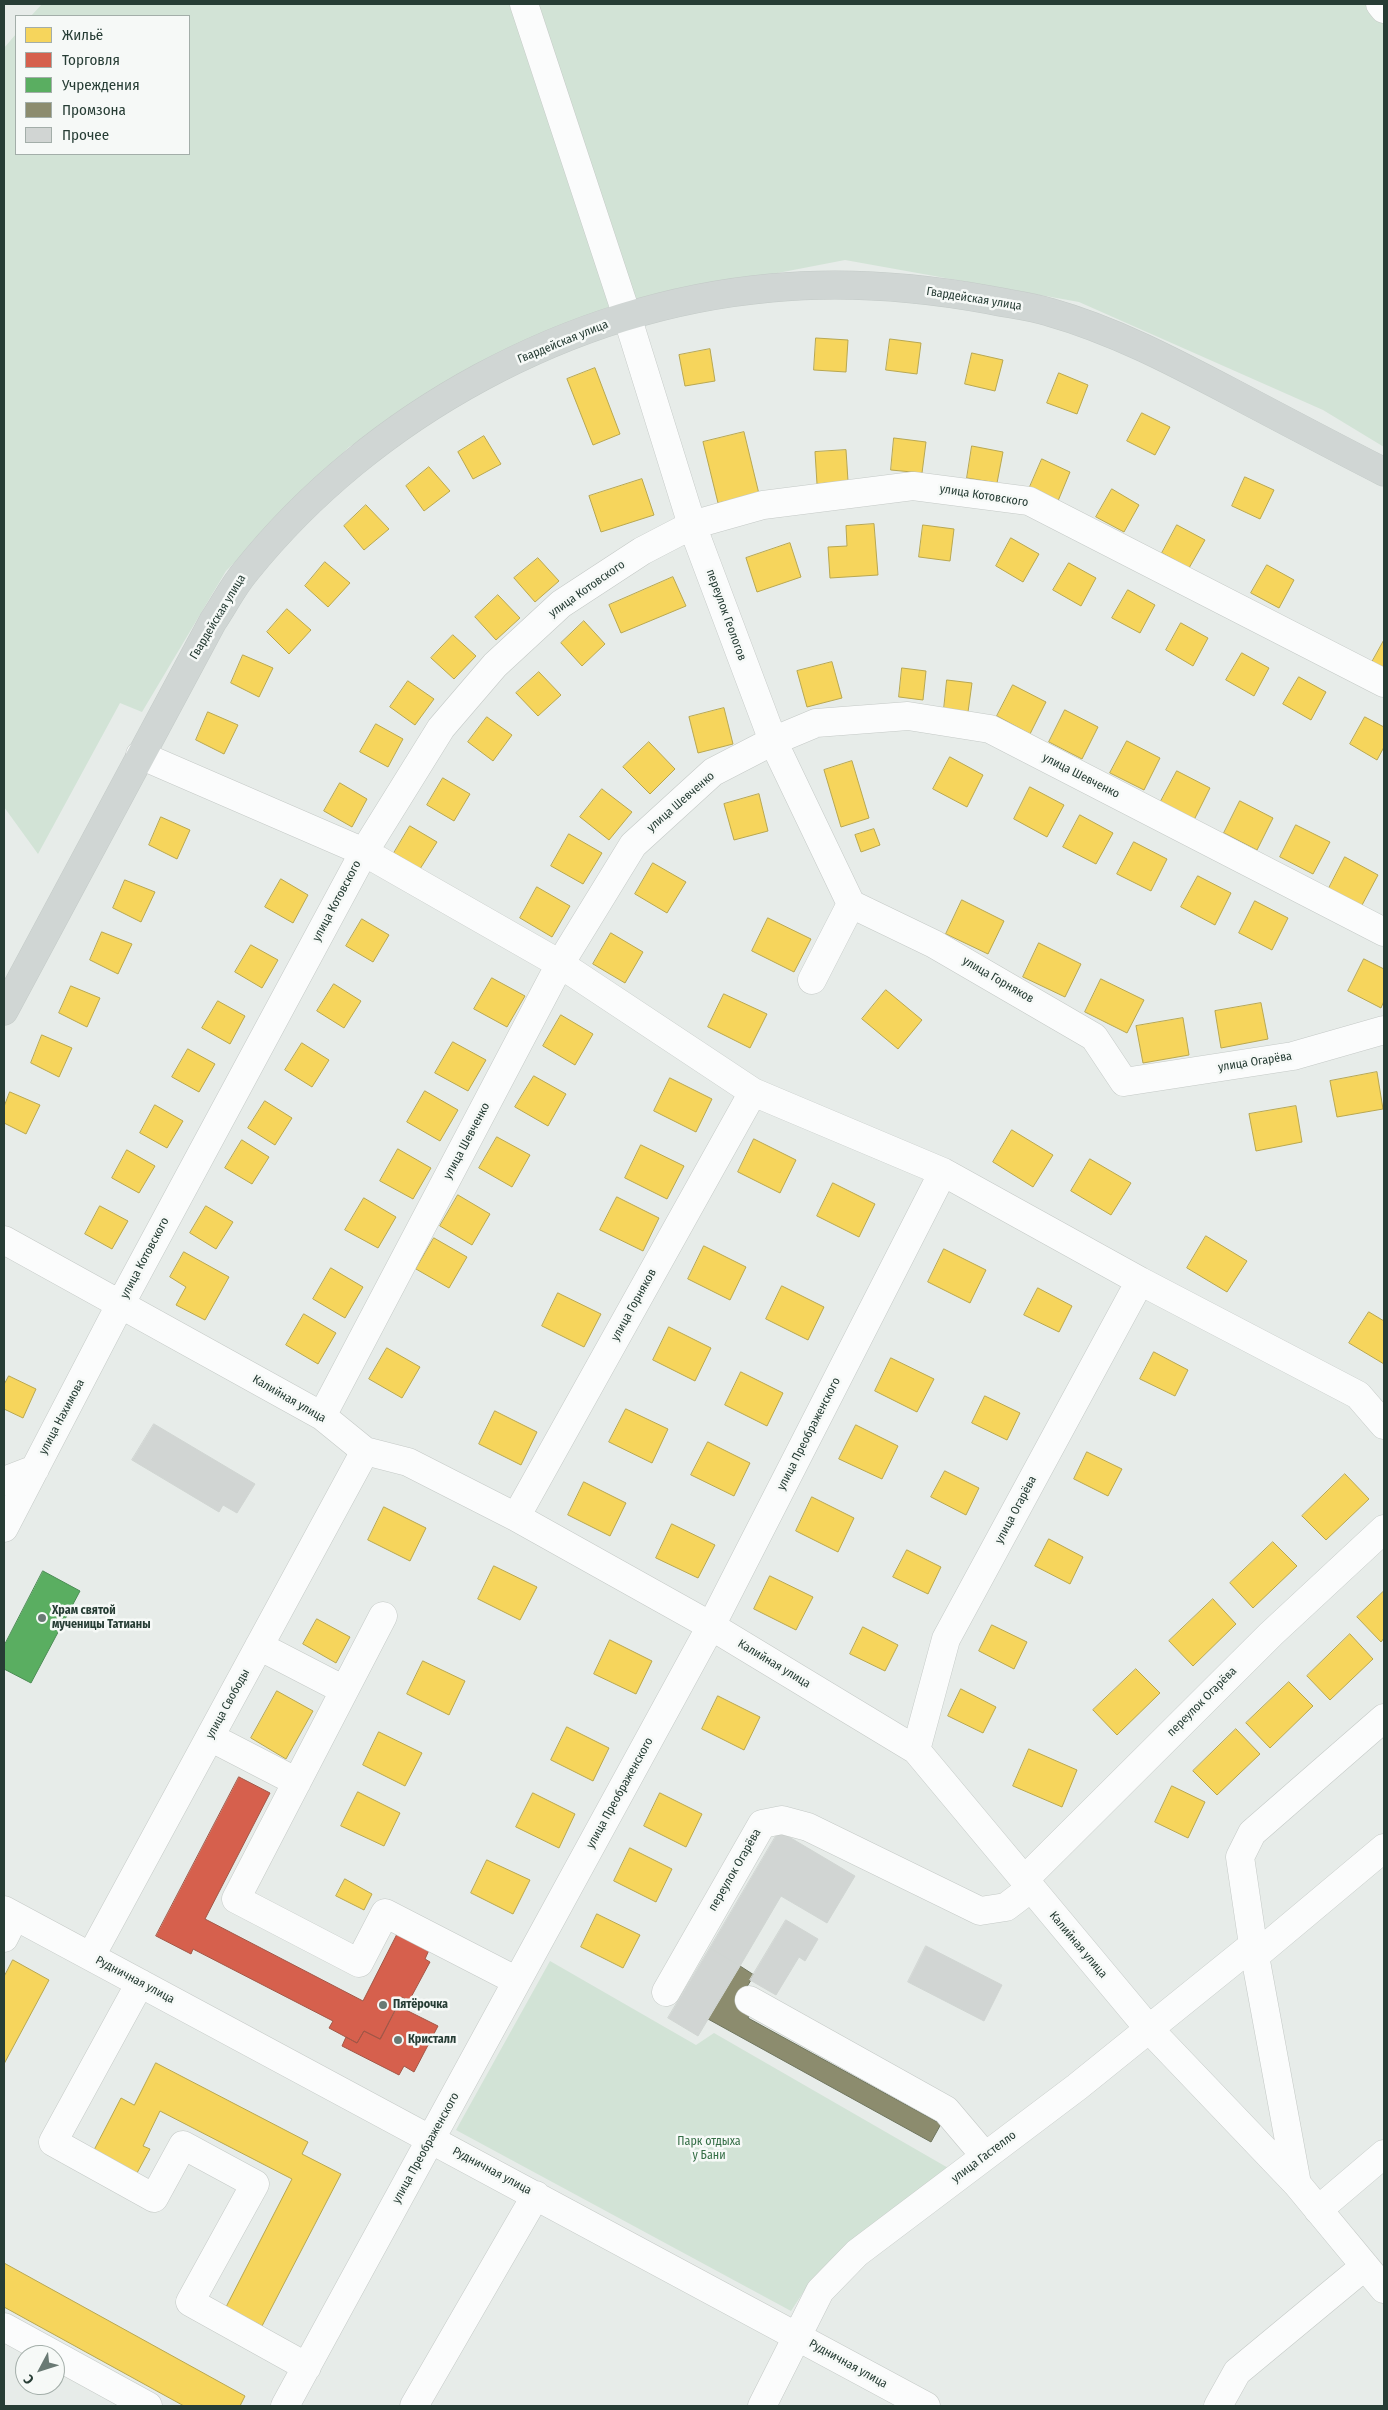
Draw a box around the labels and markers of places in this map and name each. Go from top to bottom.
place label: Храм святой мученицы Татианы [52,1604,150,1632]
marker: Храм святой мученицы Татианы [36,1612,48,1624]
place label: Пятёрочка [393,1998,448,2012]
marker: Пятёрочка [377,1999,389,2011]
place label: Кристалл [408,2033,456,2047]
marker: Кристалл [392,2034,404,2046]

